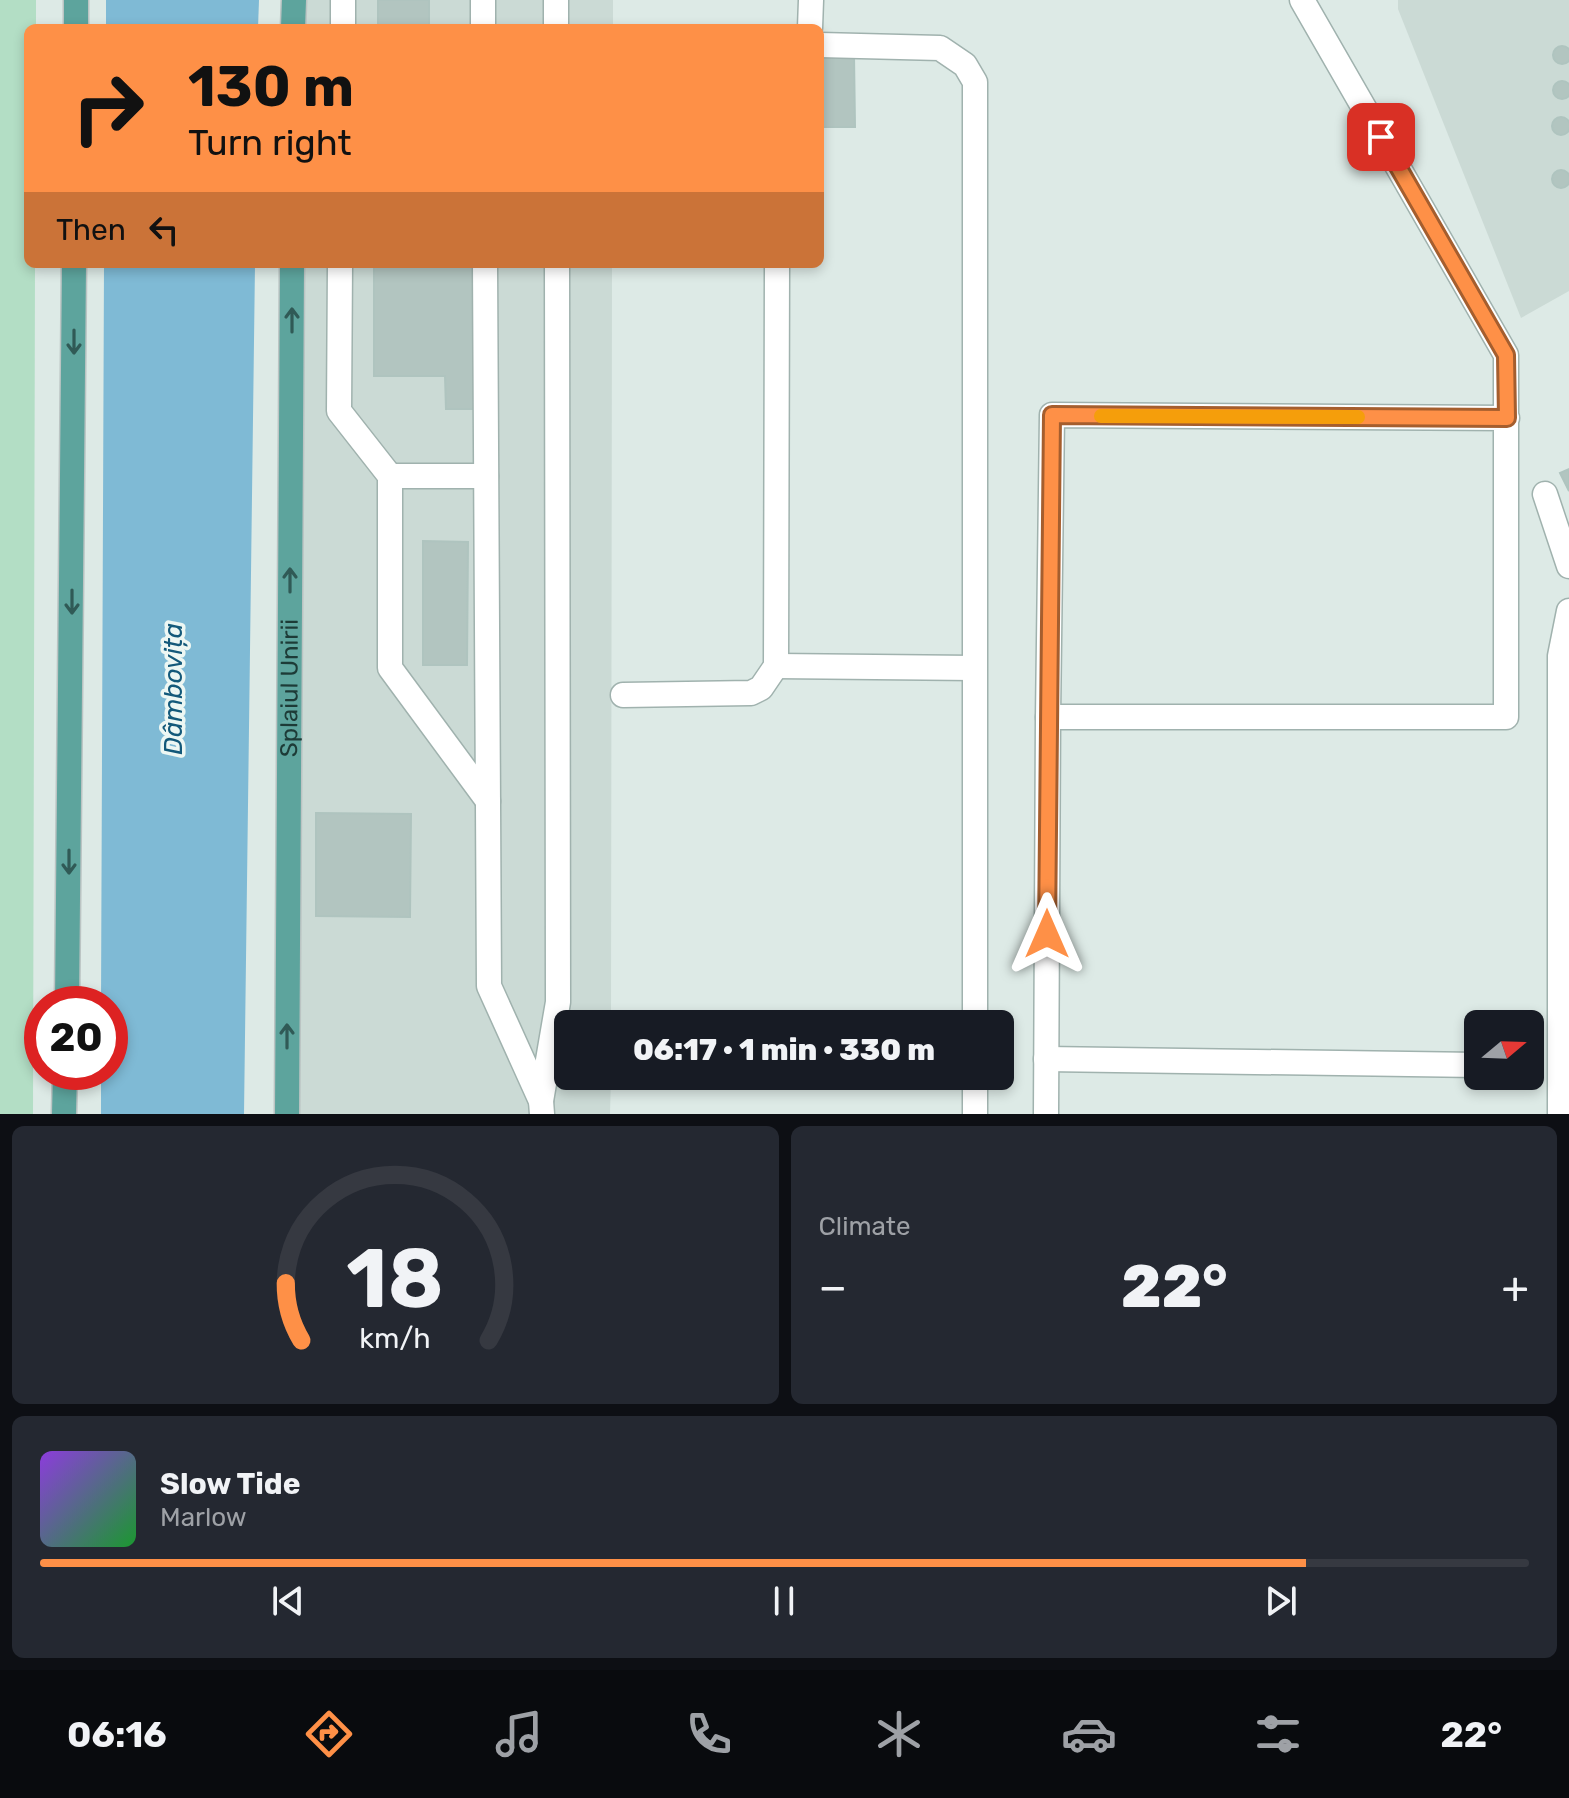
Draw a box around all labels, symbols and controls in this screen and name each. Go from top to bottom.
text: 130 m [188,54,354,120]
icon: right [56,56,160,160]
pin [1347,103,1415,171]
icon: arrive [1359,115,1403,159]
text: Turn right [188,121,352,164]
icon: left [142,208,186,252]
text: Then [56,212,126,248]
one-way arrow [284,307,299,334]
one-way arrow [66,328,81,355]
one-way arrow [282,567,298,594]
one-way arrow [64,588,79,615]
street label: Splaiul Unirii [275,619,304,757]
water label: Dâmbovița [158,623,189,755]
one-way arrow [62,848,77,875]
position arrow [1005,892,1089,976]
speed limit sign: 20 [24,986,128,1090]
north arrow [1464,1010,1544,1090]
map controls [1464,1010,1544,1090]
one-way arrow [279,1023,295,1050]
text: 06:17 · 1 min · 330 m [633,1032,935,1068]
text: Climate [819,1211,911,1242]
text: 18 [346,1229,444,1328]
text: 22° [1121,1251,1228,1322]
text: − [819,1261,847,1313]
text: + [1502,1261,1529,1313]
text: km/h [360,1321,431,1355]
text: Slow Tide [160,1466,300,1502]
text: Marlow [160,1502,247,1533]
icon: previous [266,1579,310,1623]
icon: pause [762,1579,806,1623]
icon: next [1259,1579,1303,1623]
icon: directions [301,1706,357,1762]
icon: music [491,1706,547,1762]
icon: phone [681,1706,737,1762]
icon: climate [871,1706,927,1762]
icon: car [1061,1706,1117,1762]
icon: filters [1250,1706,1306,1762]
text: 06:16 [67,1713,167,1756]
text: 22° [1440,1713,1502,1756]

